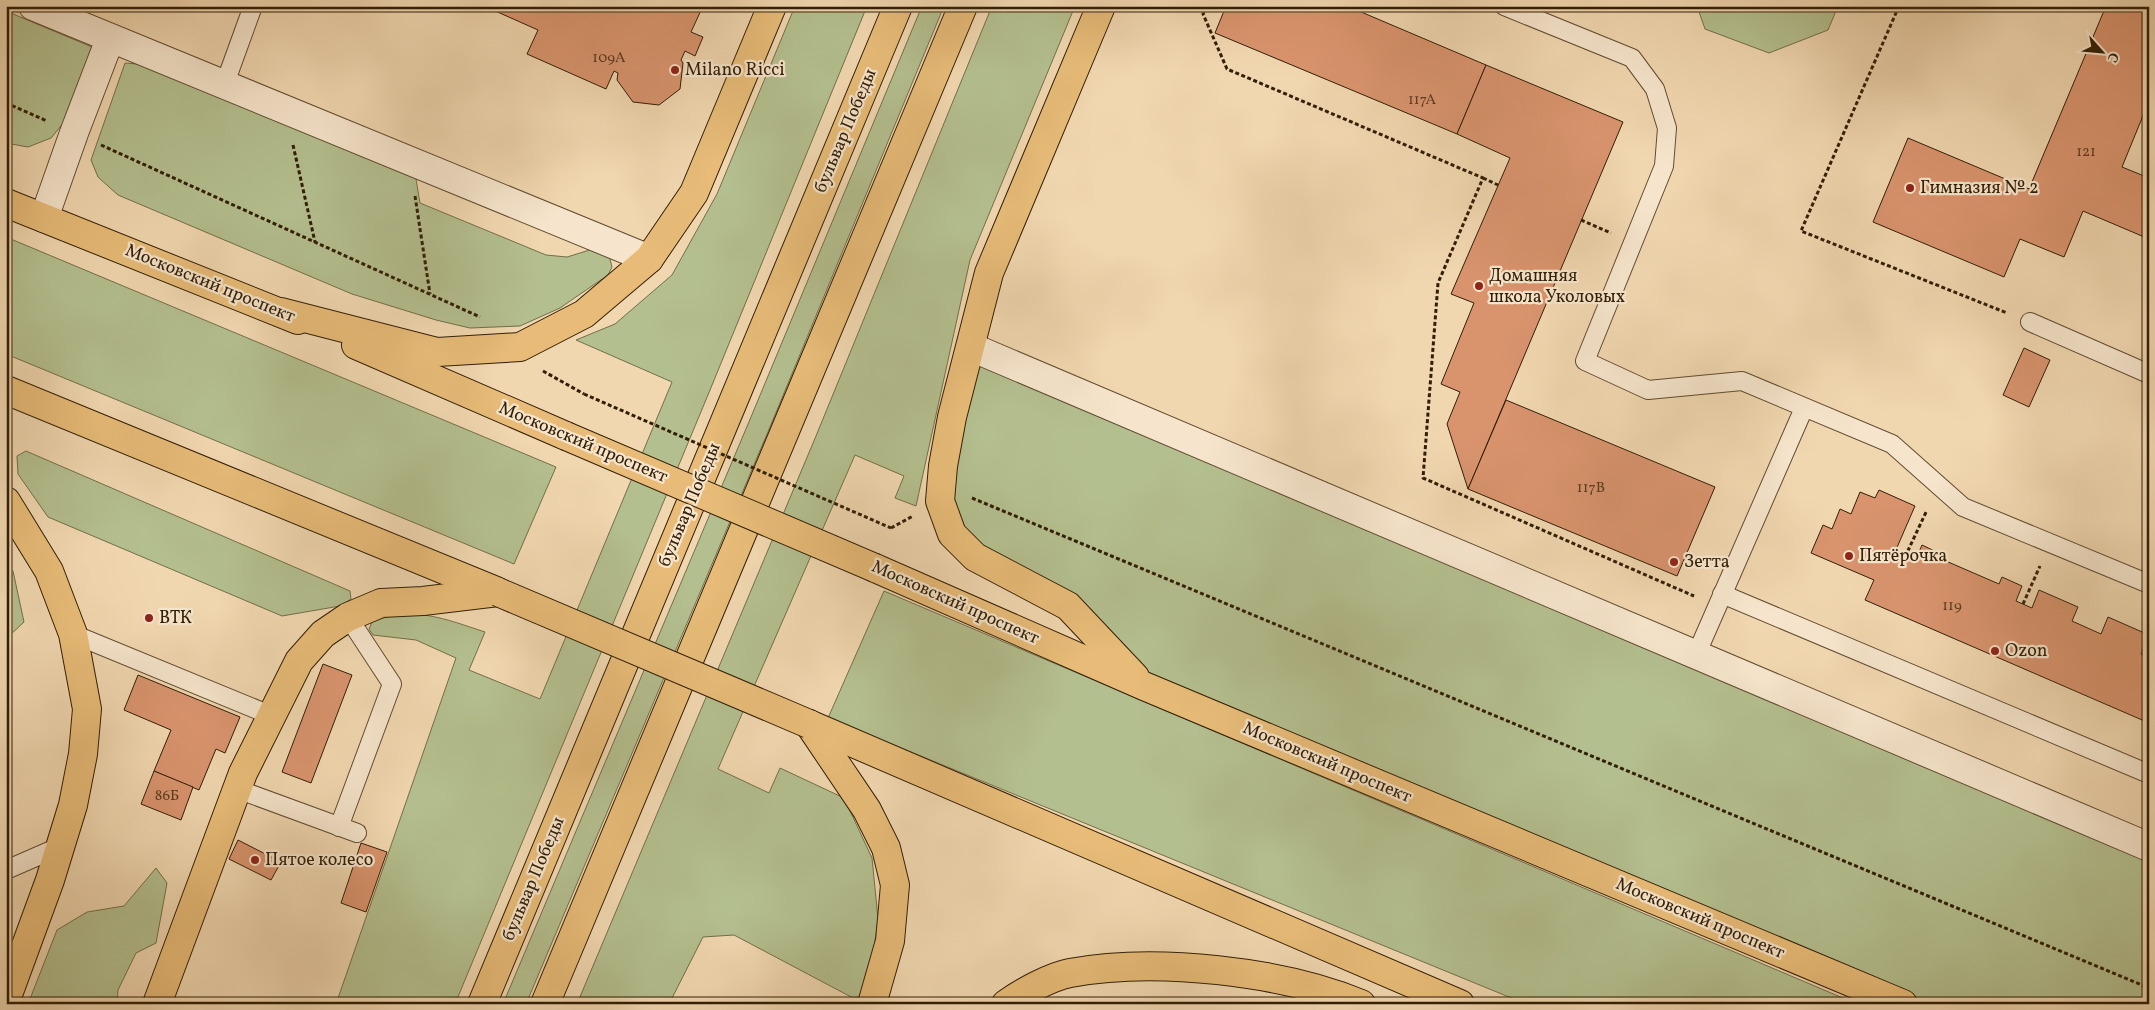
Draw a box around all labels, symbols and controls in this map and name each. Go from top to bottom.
north arrow [2078,28,2128,78]
house number: 109А [592,48,626,69]
text: С [2102,49,2123,66]
place label: Milano Ricci [685,58,785,83]
marker: Milano Ricci [669,64,681,76]
street label: бульвар Победы [809,65,883,197]
house number: 117А [1408,90,1436,111]
house number: 121 [2076,142,2096,163]
place label: Гимназия № 2 [1920,176,2039,201]
marker: Гимназия № 2 [1904,182,1916,194]
street label: Московский проспект [121,238,299,330]
place label: Домашняя школа Уколовых [1489,264,1625,310]
marker: Домашняя школа Уколовых [1473,280,1485,292]
street label: Московский проспект [495,396,671,490]
street label: бульвар Победы [653,439,727,571]
house number: 117В [1577,478,1605,499]
place label: Пятёрочка [1859,544,1947,569]
place label: Зетта [1684,550,1730,575]
marker: Пятёрочка [1843,550,1855,562]
street label: Московский проспект [867,555,1043,651]
marker: Зетта [1668,556,1680,568]
house number: 119 [1942,596,1962,617]
place label: ВТК [159,606,192,631]
marker: ВТК [143,612,155,624]
place label: Ozon [2005,639,2048,664]
marker: Ozon [1989,645,2001,657]
street label: Московский проспект [1239,716,1415,810]
house number: 86Б [155,786,179,807]
street label: бульвар Победы [497,813,571,945]
place label: Пятое колесо [265,848,373,873]
marker: Пятое колесо [249,854,261,866]
street label: Московский проспект [1612,872,1788,966]

